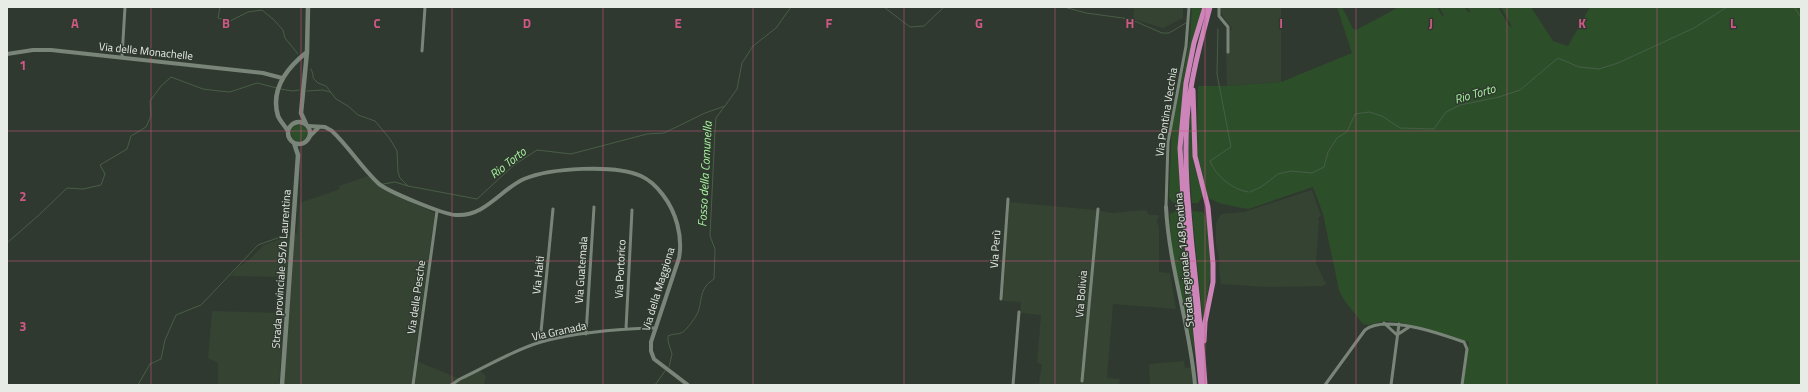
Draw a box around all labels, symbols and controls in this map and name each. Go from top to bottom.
text: A [71,13,79,33]
text: B [222,13,230,33]
text: C [373,13,381,33]
text: D [523,13,531,33]
text: E [674,13,682,33]
text: F [826,13,833,33]
text: G [975,13,983,33]
text: H [1126,13,1134,33]
text: I [1279,13,1283,33]
text: J [1429,13,1433,33]
text: K [1578,13,1586,33]
text: L [1730,13,1736,33]
street label: Via delle Monachelle [98,38,194,64]
text: 1 [19,55,27,75]
street label: Via Pontina Vecchia [1151,66,1181,158]
water label: Rio Torto [1452,78,1499,108]
water label: Fosso della Comunella [692,120,717,227]
water label: Rio Torto [485,142,531,183]
text: 2 [19,186,27,206]
street label: Strada provinciale 95/b Laurentina [267,188,295,349]
street label: Strada regionale 148 Pontina [1170,192,1198,328]
street label: Via Perù [986,229,1004,269]
street label: Via Guatemala [571,236,591,304]
street label: Via Portorico [610,239,630,299]
street label: Via della Maggiona [638,245,678,333]
street label: Via Haiti [528,255,548,295]
street label: Via delle Pesche [403,259,429,335]
street label: Via Bolivia [1071,269,1091,318]
text: 3 [19,316,27,336]
street label: Via Granada [530,317,588,345]

